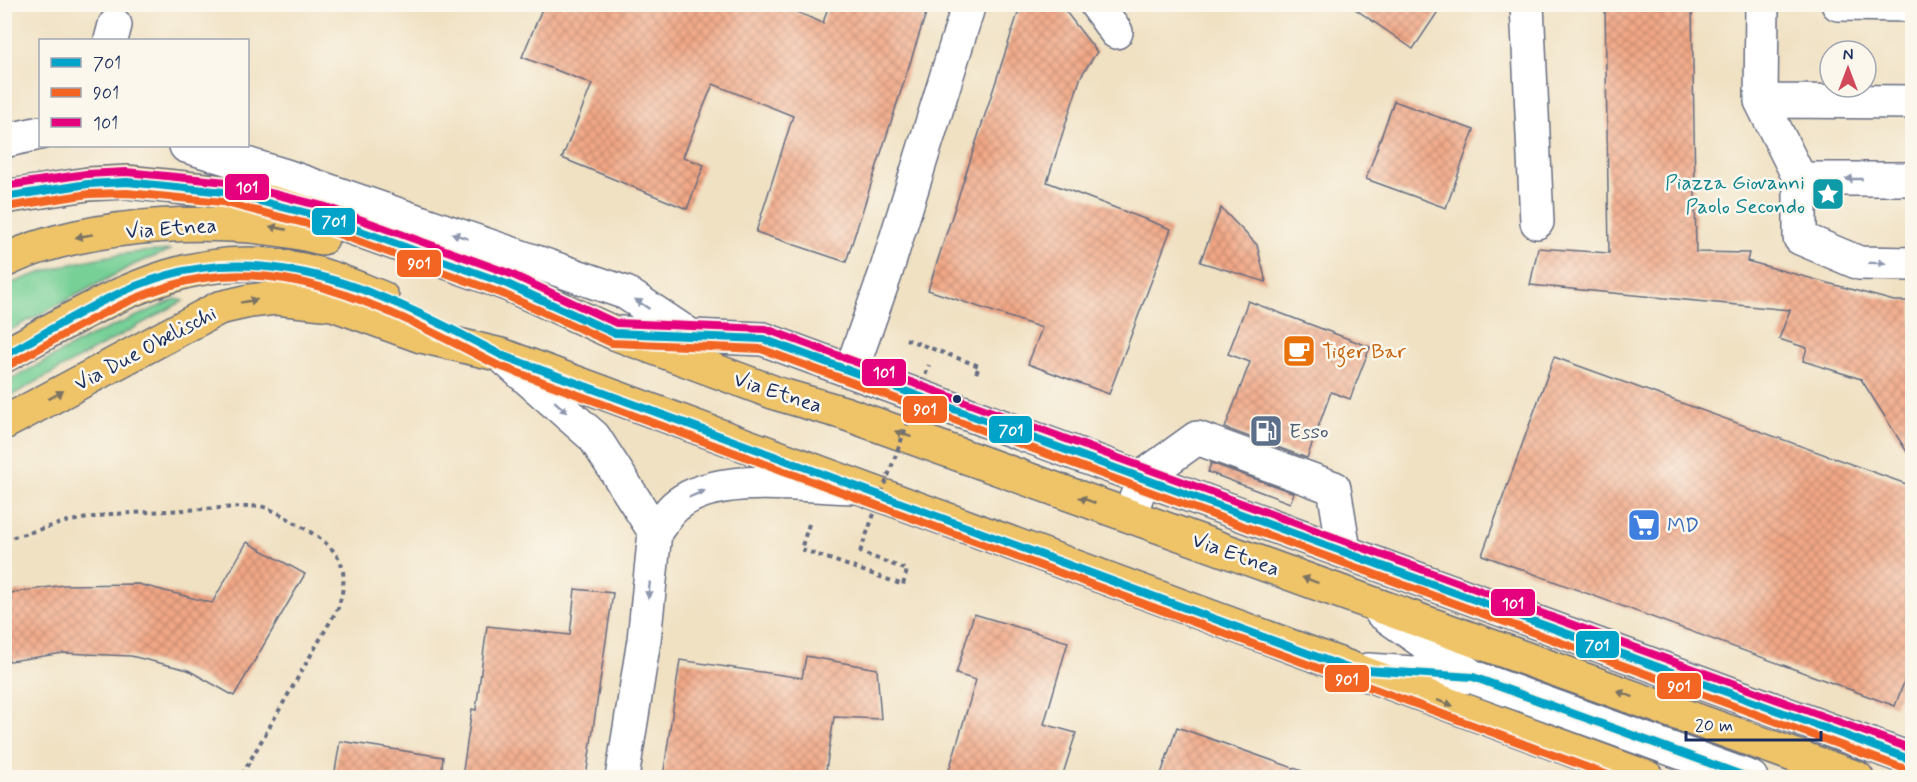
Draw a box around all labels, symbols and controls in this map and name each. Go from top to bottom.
legend [39,39,249,147]
north arrow [1818,39,1878,99]
text: N [1843,45,1853,66]
text: 701 [93,52,121,76]
text: 901 [93,82,119,106]
text: 101 [93,112,118,136]
place label: Piazza Giovanni Paolo Secondo [1665,169,1805,221]
line badge: 101 [224,173,270,201]
one-way arrow [1845,174,1864,184]
place icon: Piazza Giovanni Paolo Secondo [1810,176,1846,212]
text: 101 [236,178,258,199]
line badge: 701 [311,207,356,236]
street label: Via Etnea [125,212,218,246]
text: 701 [321,212,347,233]
one-way arrow [268,223,287,232]
one-way arrow [451,231,469,240]
one-way arrow [74,232,93,241]
line badge: 901 [396,249,442,278]
text: 901 [407,254,431,275]
one-way arrow [1867,259,1886,268]
one-way arrow [240,297,259,306]
one-way arrow [634,299,650,310]
street label: Via Due Obelischi [70,300,222,398]
cafe icon: Tiger Bar [1281,333,1317,369]
place label: Tiger Bar [1322,338,1406,368]
line badge: 101 [861,358,907,387]
text: 101 [873,363,895,384]
street label: Via Etnea [730,366,825,420]
one-way arrow [48,390,65,400]
unlabelled marker [951,393,963,405]
line badge: 901 [902,395,948,424]
one-way arrow [553,400,568,413]
text: 901 [913,400,937,421]
fuel station icon: Esso [1248,413,1284,449]
line badge: 701 [988,415,1033,444]
place label: Esso [1289,418,1328,446]
text: 701 [998,421,1024,442]
one-way arrow [894,429,912,439]
one-way arrow [688,489,706,499]
one-way arrow [1078,494,1096,504]
supermarket icon: MD [1626,507,1662,543]
place label: MD [1667,512,1699,540]
street label: Via Etnea [1188,526,1283,584]
one-way arrow [1300,575,1318,585]
one-way arrow [644,581,654,600]
line badge: 101 [1490,588,1536,617]
text: 101 [1502,594,1524,615]
line badge: 701 [1575,630,1620,659]
text: 701 [1584,636,1610,657]
line badge: 901 [1324,664,1370,693]
text: 901 [1335,670,1359,691]
line badge: 901 [1656,672,1702,700]
text: 901 [1667,677,1691,698]
one-way arrow [1615,688,1633,698]
one-way arrow [1436,699,1454,709]
scale bar [1686,704,1821,742]
text: 20 m [1695,714,1733,738]

